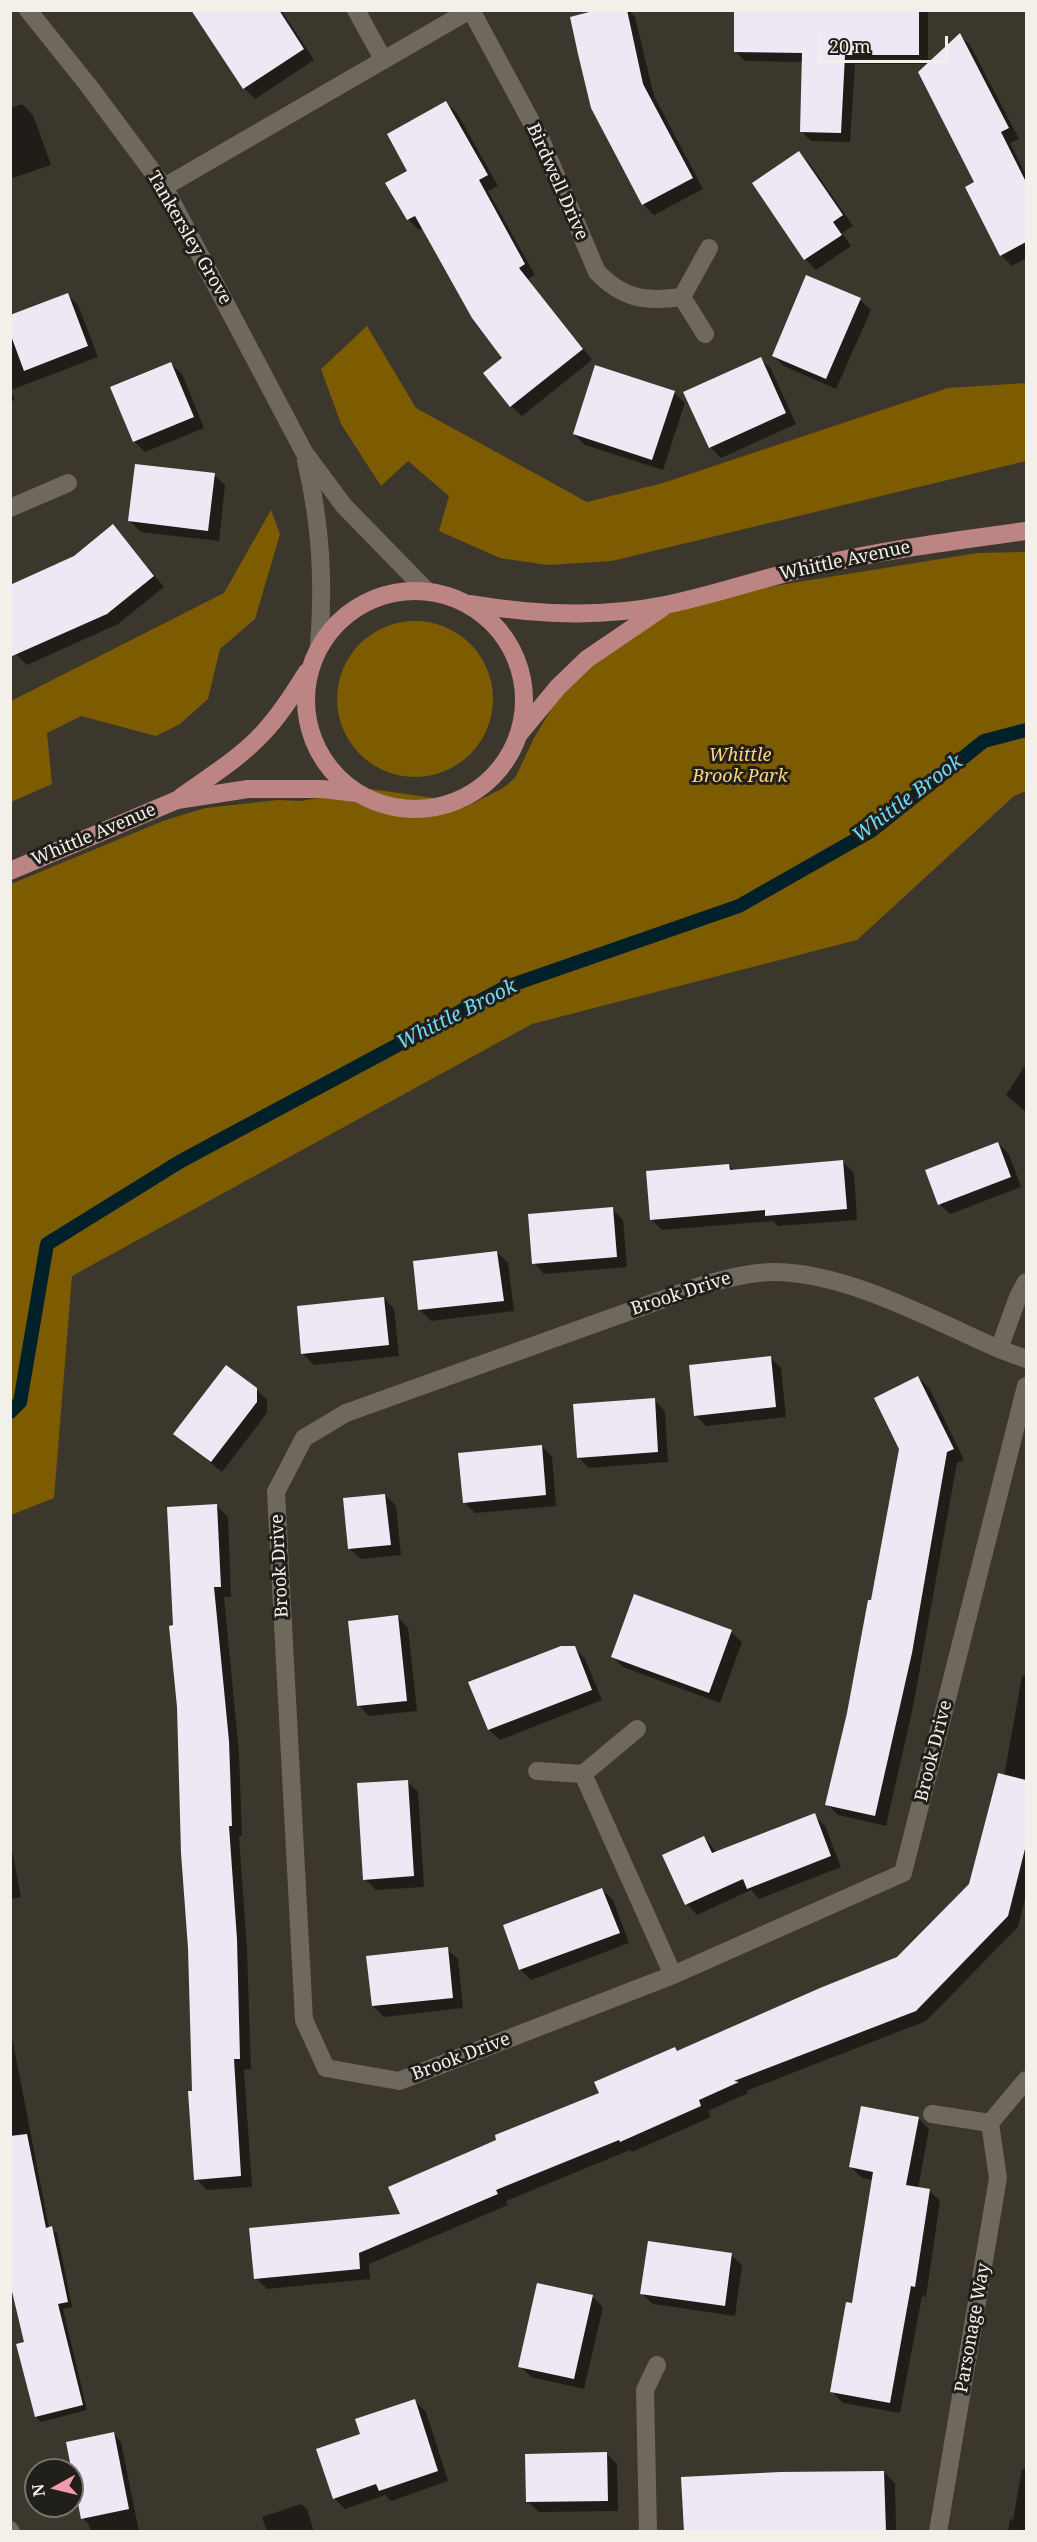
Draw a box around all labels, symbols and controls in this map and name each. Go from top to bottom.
scale bar [821,24,952,62]
text: 20 m [829,34,871,58]
street label: Birdwell Drive [522,120,592,244]
street label: Tankersley Grove [142,167,236,309]
street label: Whittle Avenue [778,537,912,585]
park label: Whittle Brook Park [692,745,788,788]
water label: Whittle Brook [848,750,968,848]
street label: Whittle Avenue [29,799,159,871]
water label: Whittle Brook [393,975,521,1055]
street label: Brook Drive [628,1268,734,1320]
street label: Brook Drive [267,1514,293,1618]
street label: Brook Drive [911,1698,957,1804]
street label: Brook Drive [409,2028,513,2086]
street label: Parsonage Way [951,2261,995,2395]
north arrow [24,2458,84,2518]
text: N [26,2482,50,2498]

